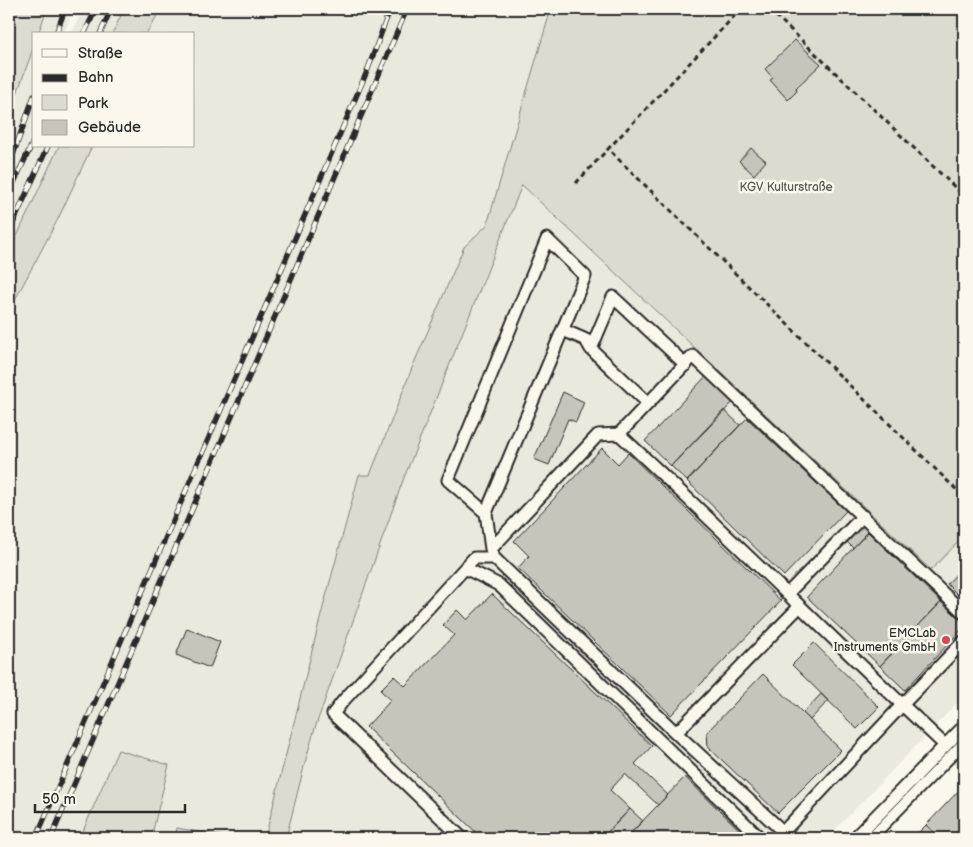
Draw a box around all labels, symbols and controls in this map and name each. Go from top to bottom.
legend [32,32,195,148]
text: Straße [78,44,123,63]
text: Bahn [78,68,114,87]
text: Park [78,94,109,113]
text: Gebäude [78,118,141,137]
park label: KGV Kulturstraße [739,180,833,195]
place label: EMCLab Instruments GmbH [834,626,936,655]
marker: EMCLab Instruments GmbH [940,634,952,646]
scale bar [35,782,185,814]
text: 50 m [42,790,76,809]

